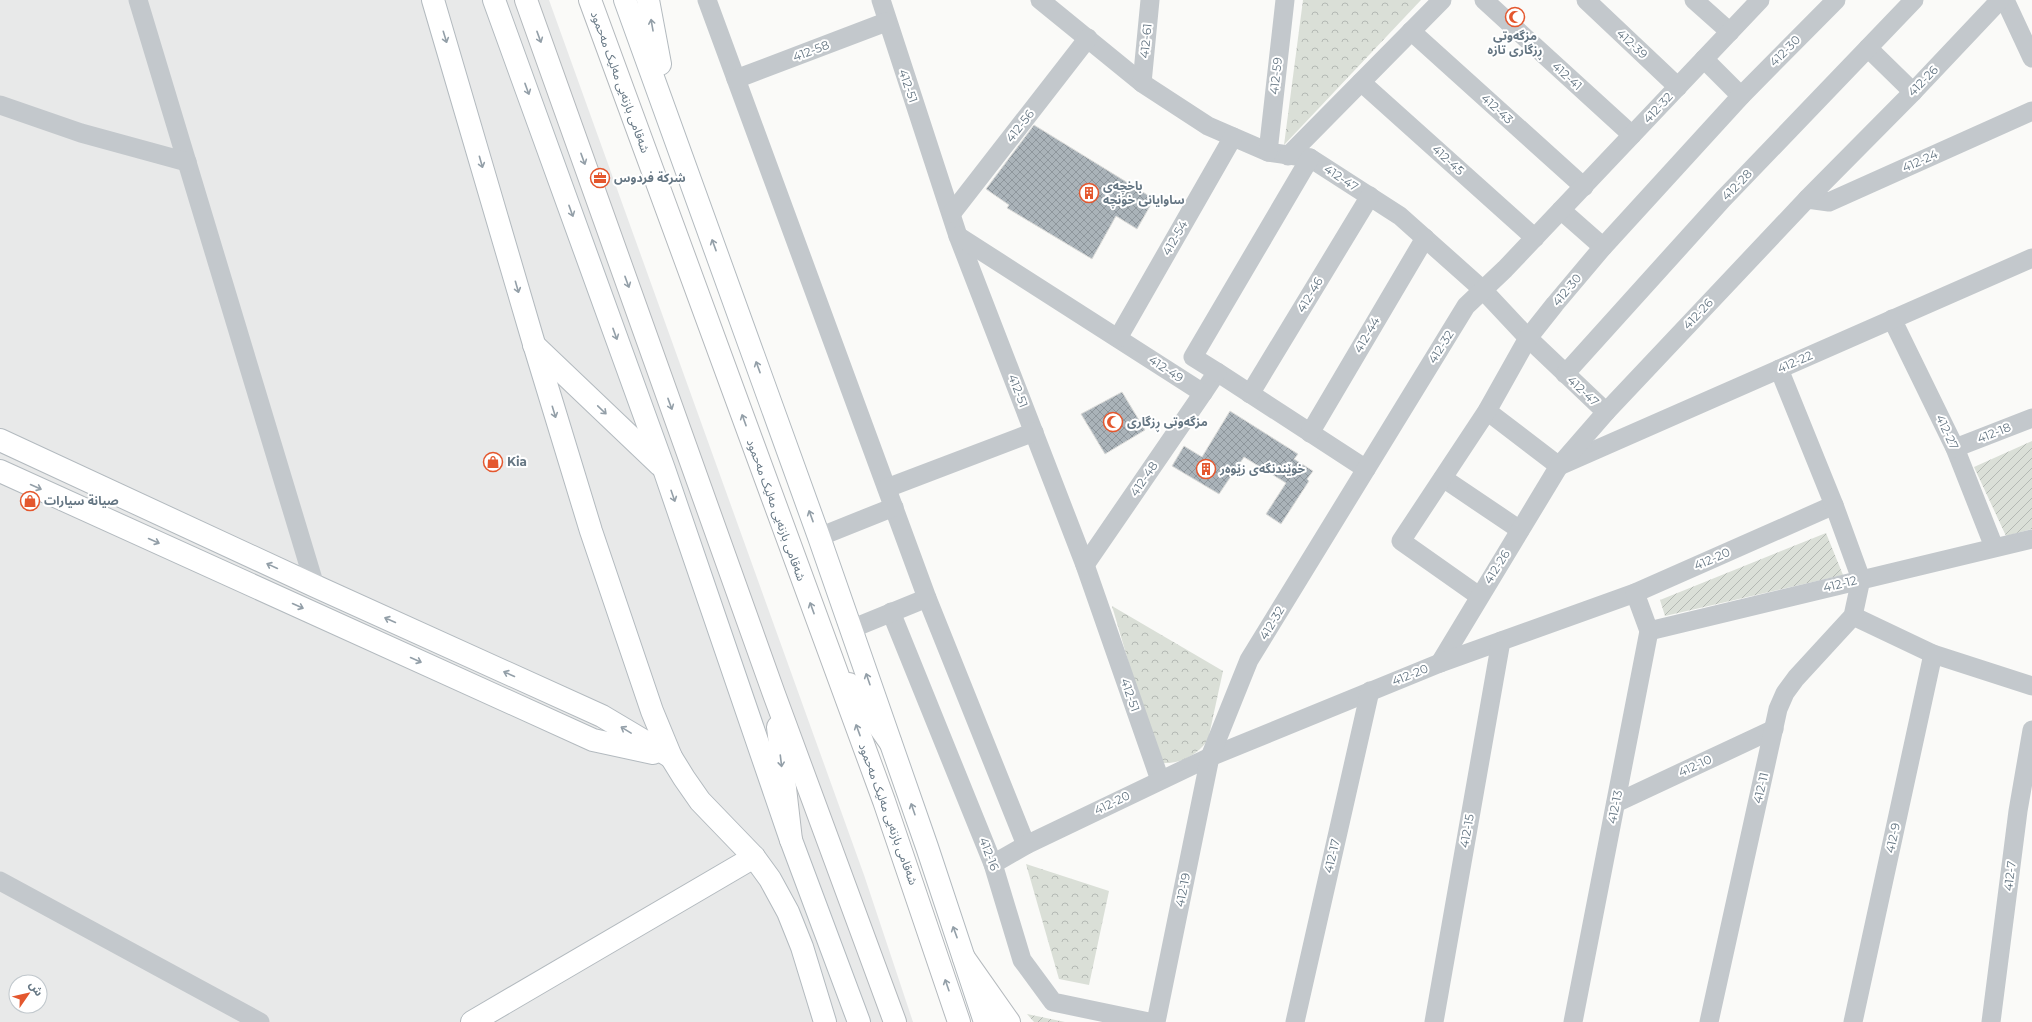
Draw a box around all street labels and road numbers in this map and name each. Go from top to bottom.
street label: شەقامی بازنەیی مەلیک مەحمود [588,9,653,155]
street label: 412-61 [1136,23,1155,59]
street label: 412-39 [1614,25,1651,62]
street label: 412-30 [1766,32,1803,69]
street label: 412-58 [791,37,831,64]
street label: 412-59 [1266,57,1285,95]
street label: 412-41 [1549,58,1585,93]
street label: 412-26 [1904,62,1941,99]
street label: 412-51 [896,67,921,105]
street label: 412-32 [1640,89,1676,126]
street label: 412-43 [1478,90,1517,127]
street label: 412-56 [1002,106,1037,145]
street label: 412-45 [1429,141,1468,178]
street label: 412-24 [1900,146,1940,175]
street label: 412-47 [1321,161,1361,194]
street label: 412-28 [1718,166,1755,203]
street label: 412-54 [1159,217,1191,258]
street label: 412-30 [1549,270,1585,309]
street label: 412-46 [1293,274,1326,315]
street label: 412-26 [1679,295,1716,332]
street label: 412-44 [1350,314,1383,355]
street label: 412-32 [1425,327,1457,366]
street label: 412-22 [1775,347,1815,376]
street label: 412-49 [1146,352,1187,385]
street label: 412-51 [1005,372,1032,410]
street label: 412-47 [1564,372,1602,409]
street label: 412-27 [1933,412,1962,452]
street label: 412-18 [1975,419,2013,446]
street label: شەقامی بازنەیی مەلیک مەحمود [744,437,809,583]
street label: 412-48 [1126,458,1161,499]
street label: 412-20 [1691,544,1732,573]
street label: 412-26 [1480,547,1513,586]
street label: 412-12 [1821,572,1858,595]
street label: 412-32 [1256,603,1288,642]
street label: 412-20 [1389,660,1430,689]
street label: 412-51 [1118,676,1143,714]
street label: شەقامی بازنەیی مەلیک مەحمود [856,741,921,887]
street label: 412-10 [1676,751,1714,780]
street label: 412-11 [1750,771,1771,805]
street label: 412-20 [1091,787,1132,818]
street label: 412-13 [1604,788,1625,825]
street label: 412-15 [1456,813,1477,849]
street label: 412-9 [1882,821,1903,854]
street label: 412-16 [976,835,1003,873]
street label: 412-17 [1320,837,1343,874]
street label: 412-7 [2000,860,2019,892]
street label: 412-19 [1172,871,1193,908]

